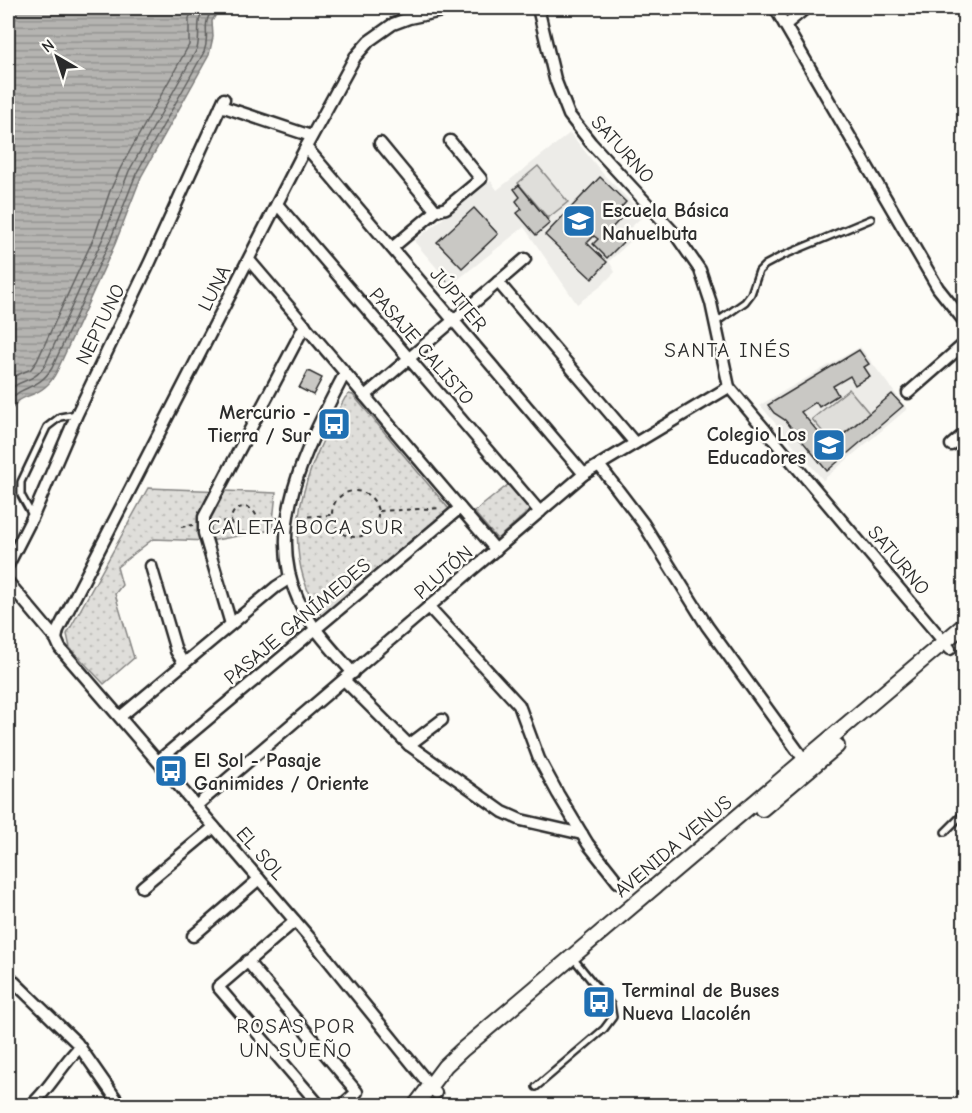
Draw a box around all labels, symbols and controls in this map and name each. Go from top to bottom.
north arrow [27,27,87,87]
text: N [38,36,58,56]
street label: SATURNO [586,111,659,188]
place label: Escuela Básica Nahuelbuta [602,199,729,245]
school or university icon: Escuela Básica Nahuelbuta [561,203,597,239]
street label: LUNA [193,261,236,315]
street label: JÚPITER [425,262,493,336]
street label: NEPTUNO [71,280,130,368]
street label: PASAJE CALISTO [365,283,479,410]
district label: SANTA INÉS [664,338,792,362]
place label: Mercurio - Tierra / Sur [208,401,311,447]
bus stop icon: Mercurio - Tierra / Sur [316,406,352,442]
place label: Colegio Los Educadores [707,423,806,469]
school or university icon: Colegio Los Educadores [811,427,847,463]
district label: CALETA BOCA SUR [208,515,404,539]
street label: SATURNO [863,521,934,600]
street label: PLUTÓN [409,540,477,604]
street label: PASAJE GANÍMEDES [219,553,375,689]
place label: El Sol - Pasaje Ganimides / Oriente [194,749,369,795]
bus stop icon: El Sol - Pasaje Ganimides / Oriente [153,753,189,789]
street label: AVENIDA VENUS [610,791,737,902]
street label: EL SOL [231,822,290,885]
place label: Terminal de Buses Nueva Llacolén [622,979,779,1025]
bus stop icon: Terminal de Buses Nueva Llacolén [581,984,617,1020]
district label: ROSAS POR UN SUEÑO [236,1014,356,1062]

